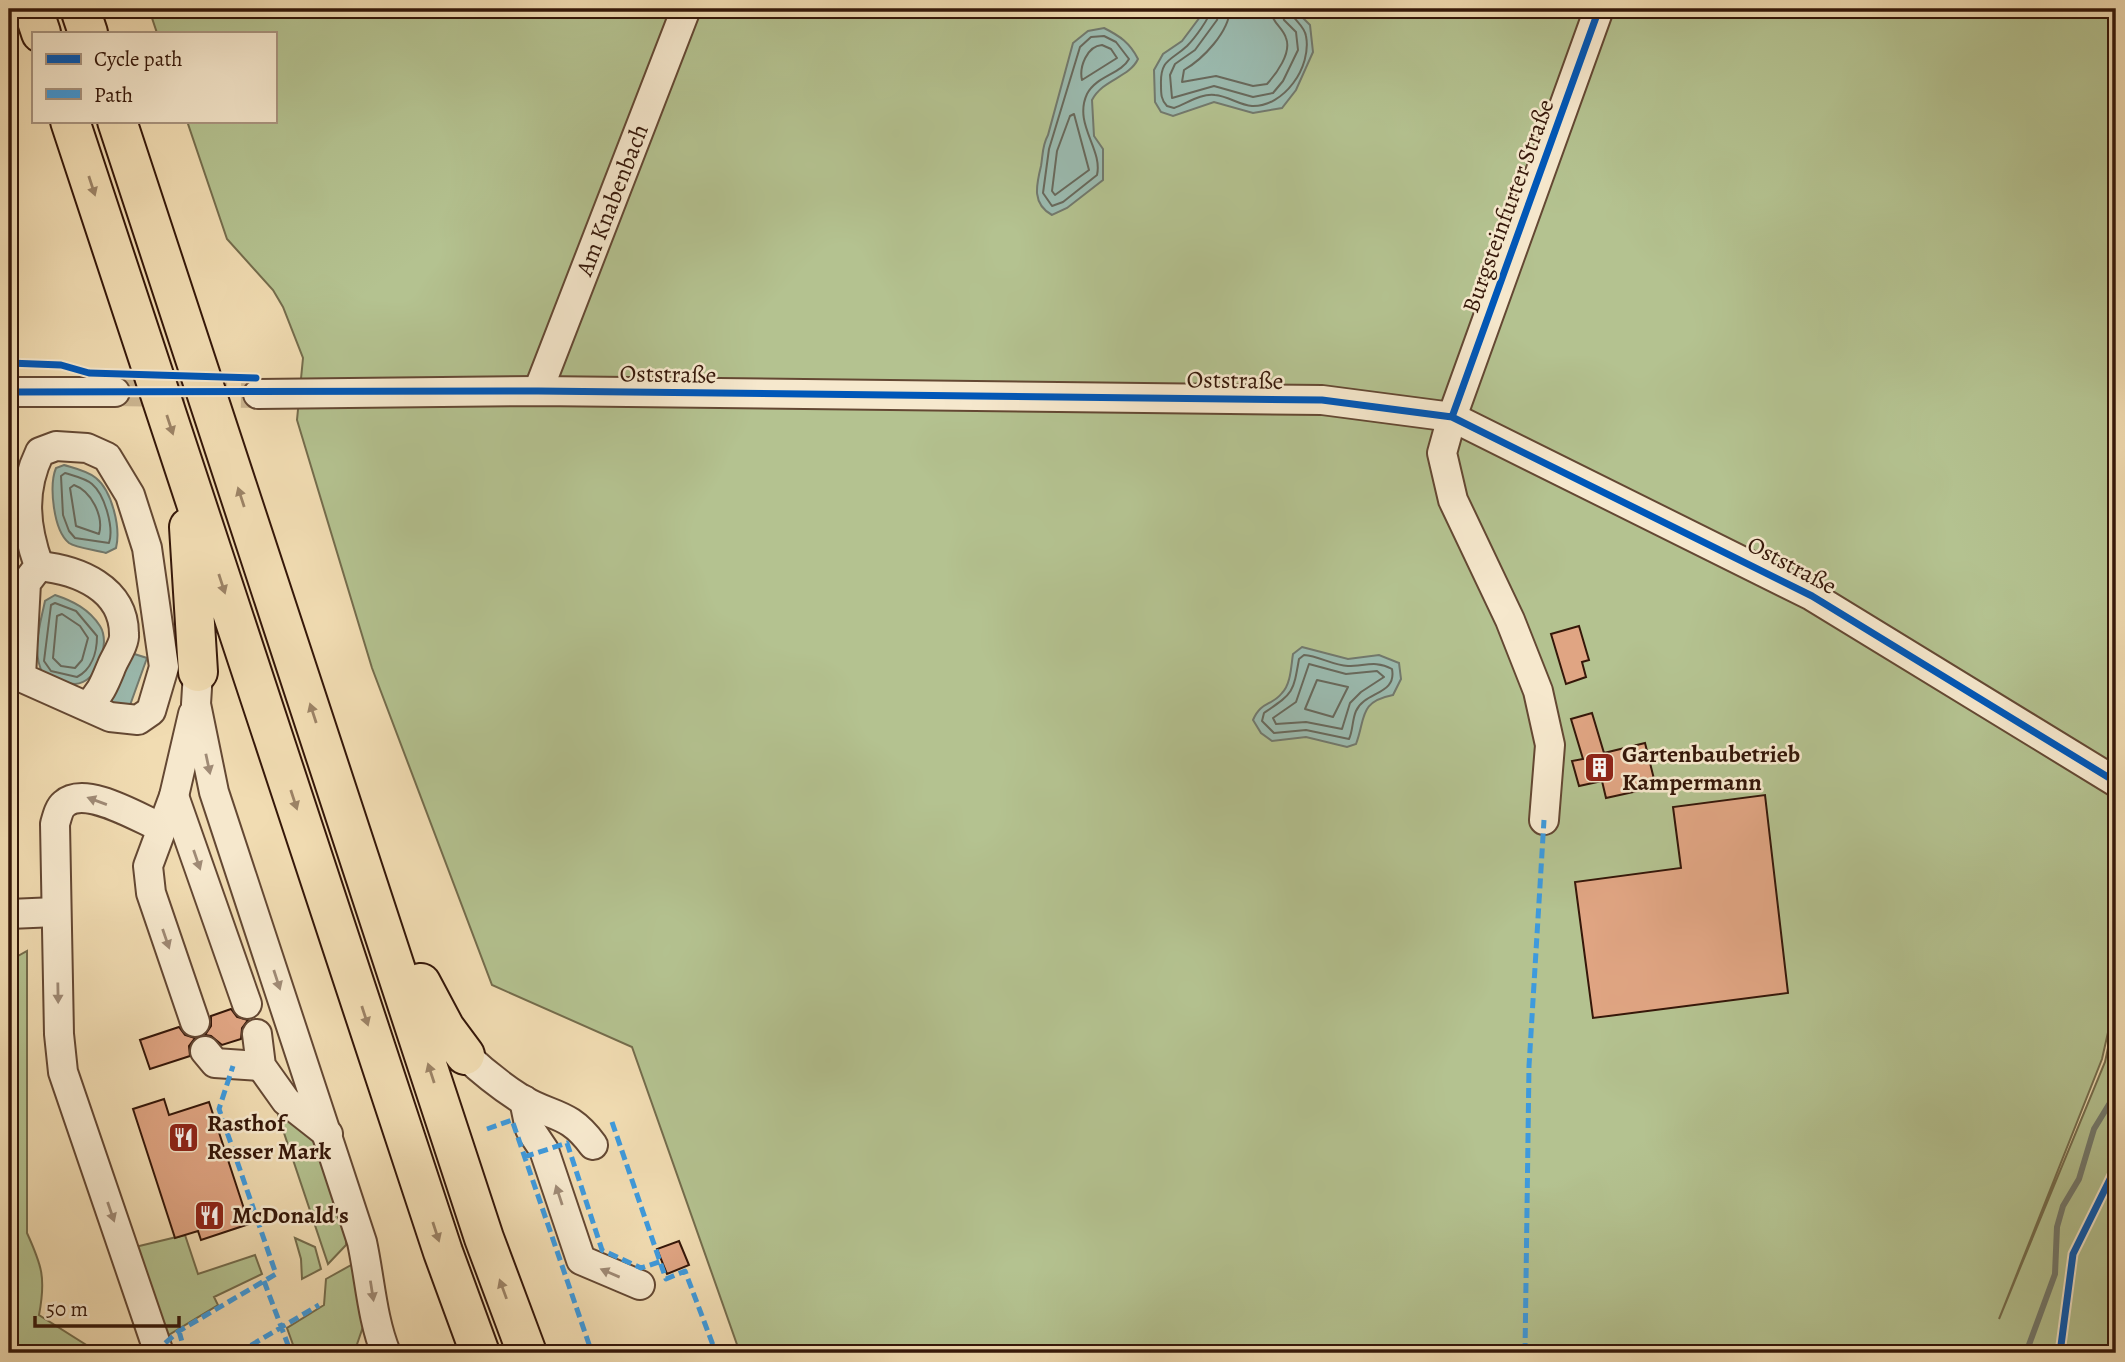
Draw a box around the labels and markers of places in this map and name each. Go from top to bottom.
place label: Gartenbaubetrieb Kampermann [1622,738,1800,798]
building icon: Gartenbaubetrieb Kampermann [1582,751,1616,785]
place label: Rasthof Resser Mark [207,1107,332,1167]
restaurant icon: Rasthof Resser Mark [167,1120,201,1154]
restaurant icon: McDonald's [192,1198,226,1232]
place label: McDonald's [232,1199,349,1231]

